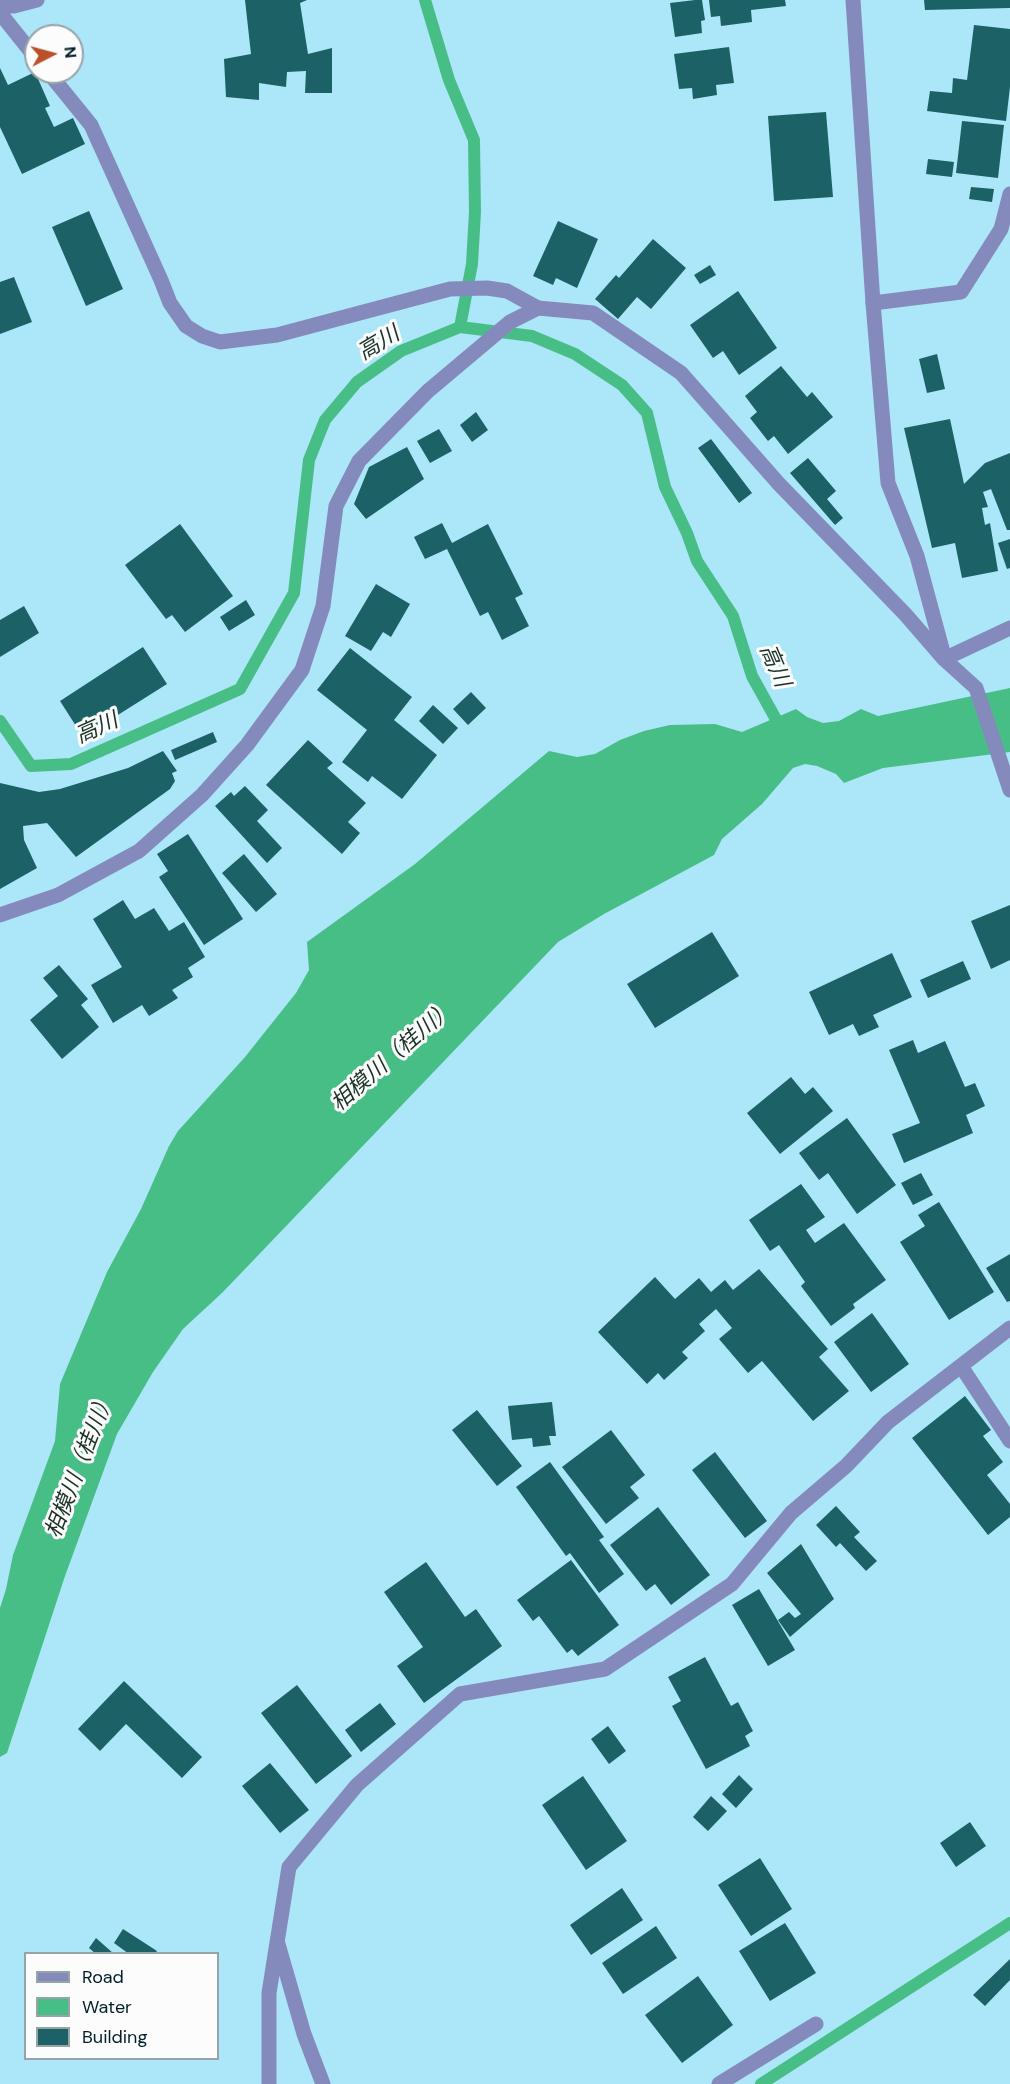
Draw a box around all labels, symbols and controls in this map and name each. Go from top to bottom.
north arrow [24,24,84,84]
text: N [59,45,81,59]
water label: 高川 [353,321,405,367]
water label: 高川 [753,641,795,691]
water label: 高川 [72,708,122,750]
water label: 相模川（桂川） [326,997,460,1117]
water label: 相模川（桂川） [41,1388,121,1542]
legend [24,1952,219,2060]
text: Road [82,1965,124,1989]
text: Water [82,1995,132,2019]
text: Building [82,2025,147,2049]

